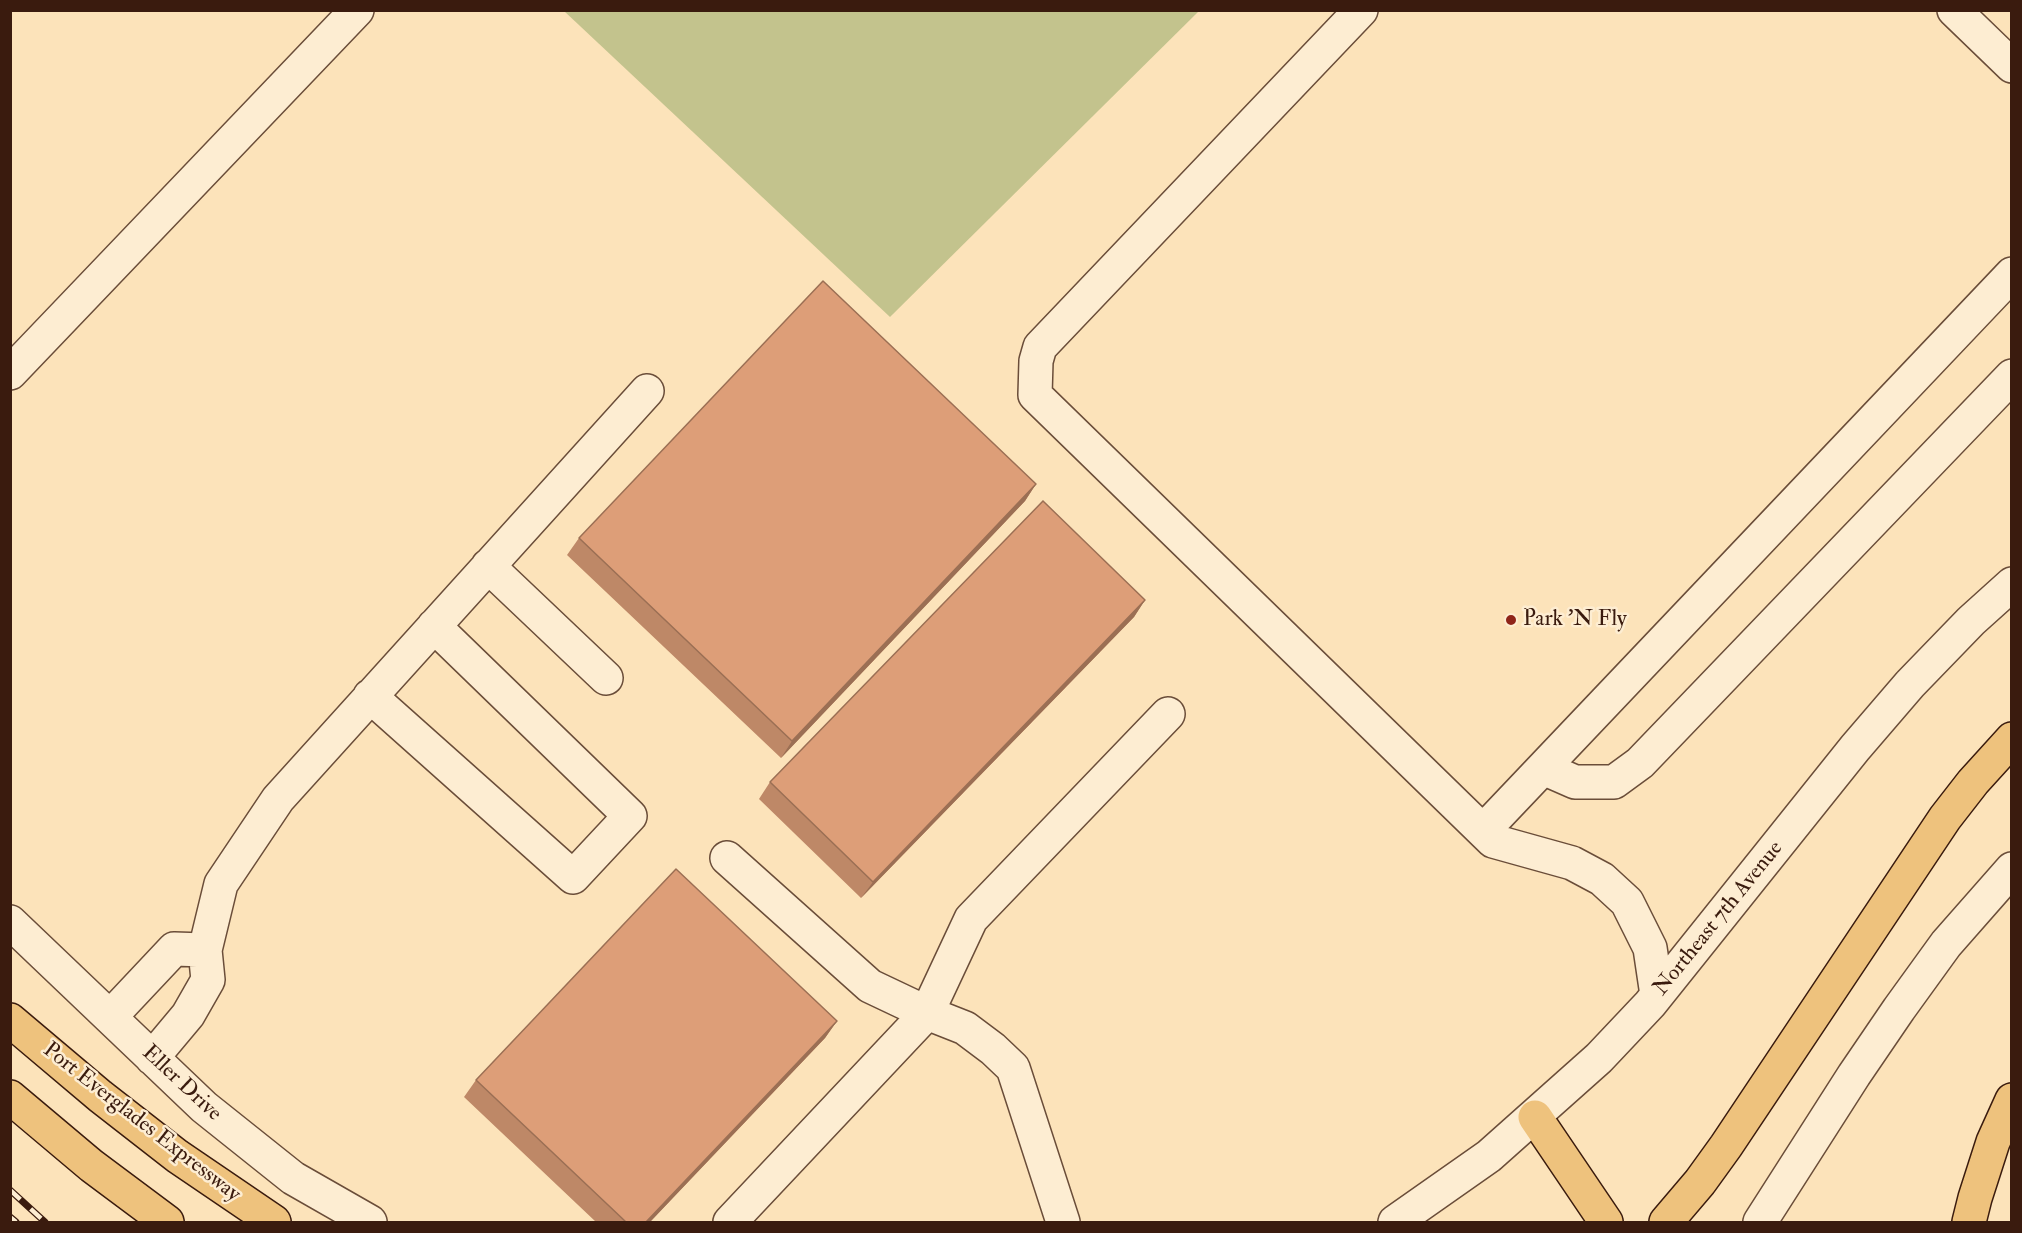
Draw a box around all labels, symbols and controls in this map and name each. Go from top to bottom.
place label: Park 'N Fly [1523,607,1627,633]
marker: Park 'N Fly [1504,613,1518,627]
street label: Northeast 7th Avenue [1649,836,1789,1002]
street label: Port Everglades Expressway [37,1038,245,1208]
street label: Eller Drive [136,1040,226,1128]

